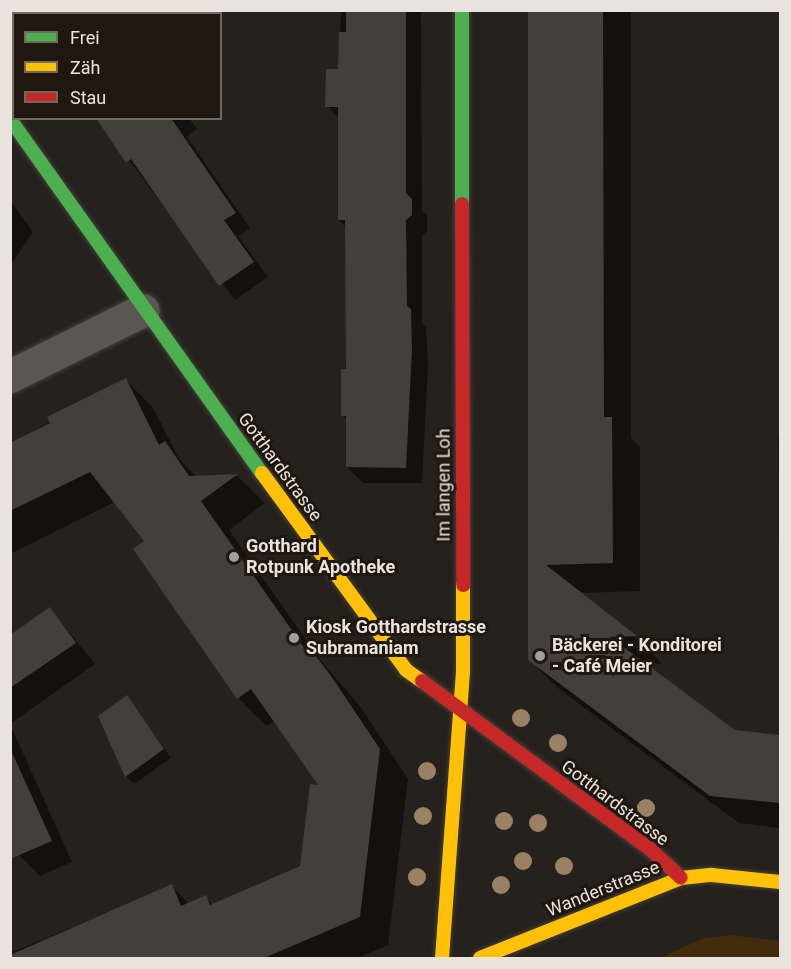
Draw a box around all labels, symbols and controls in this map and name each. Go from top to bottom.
legend [12,12,222,120]
text: Frei [70,27,100,48]
text: Zäh [70,57,101,78]
text: Stau [70,87,106,108]
street label: Gotthardstrasse [233,408,327,526]
street label: Im langen Loh [433,428,455,542]
place label: Gotthard Rotpunk Apotheke [246,536,395,578]
marker: Gotthard Rotpunk Apotheke [227,550,241,564]
place label: Kiosk Gotthardstrasse Subramaniam [306,617,486,660]
marker: Kiosk Gotthardstrasse Subramaniam [287,631,301,645]
place label: Bäckerei - Konditorei - Café Meier [552,635,722,678]
marker: Bäckerei - Konditorei - Café Meier [533,649,547,663]
street label: Gotthardstrasse [557,756,673,850]
street label: Wanderstrasse [543,857,663,921]

